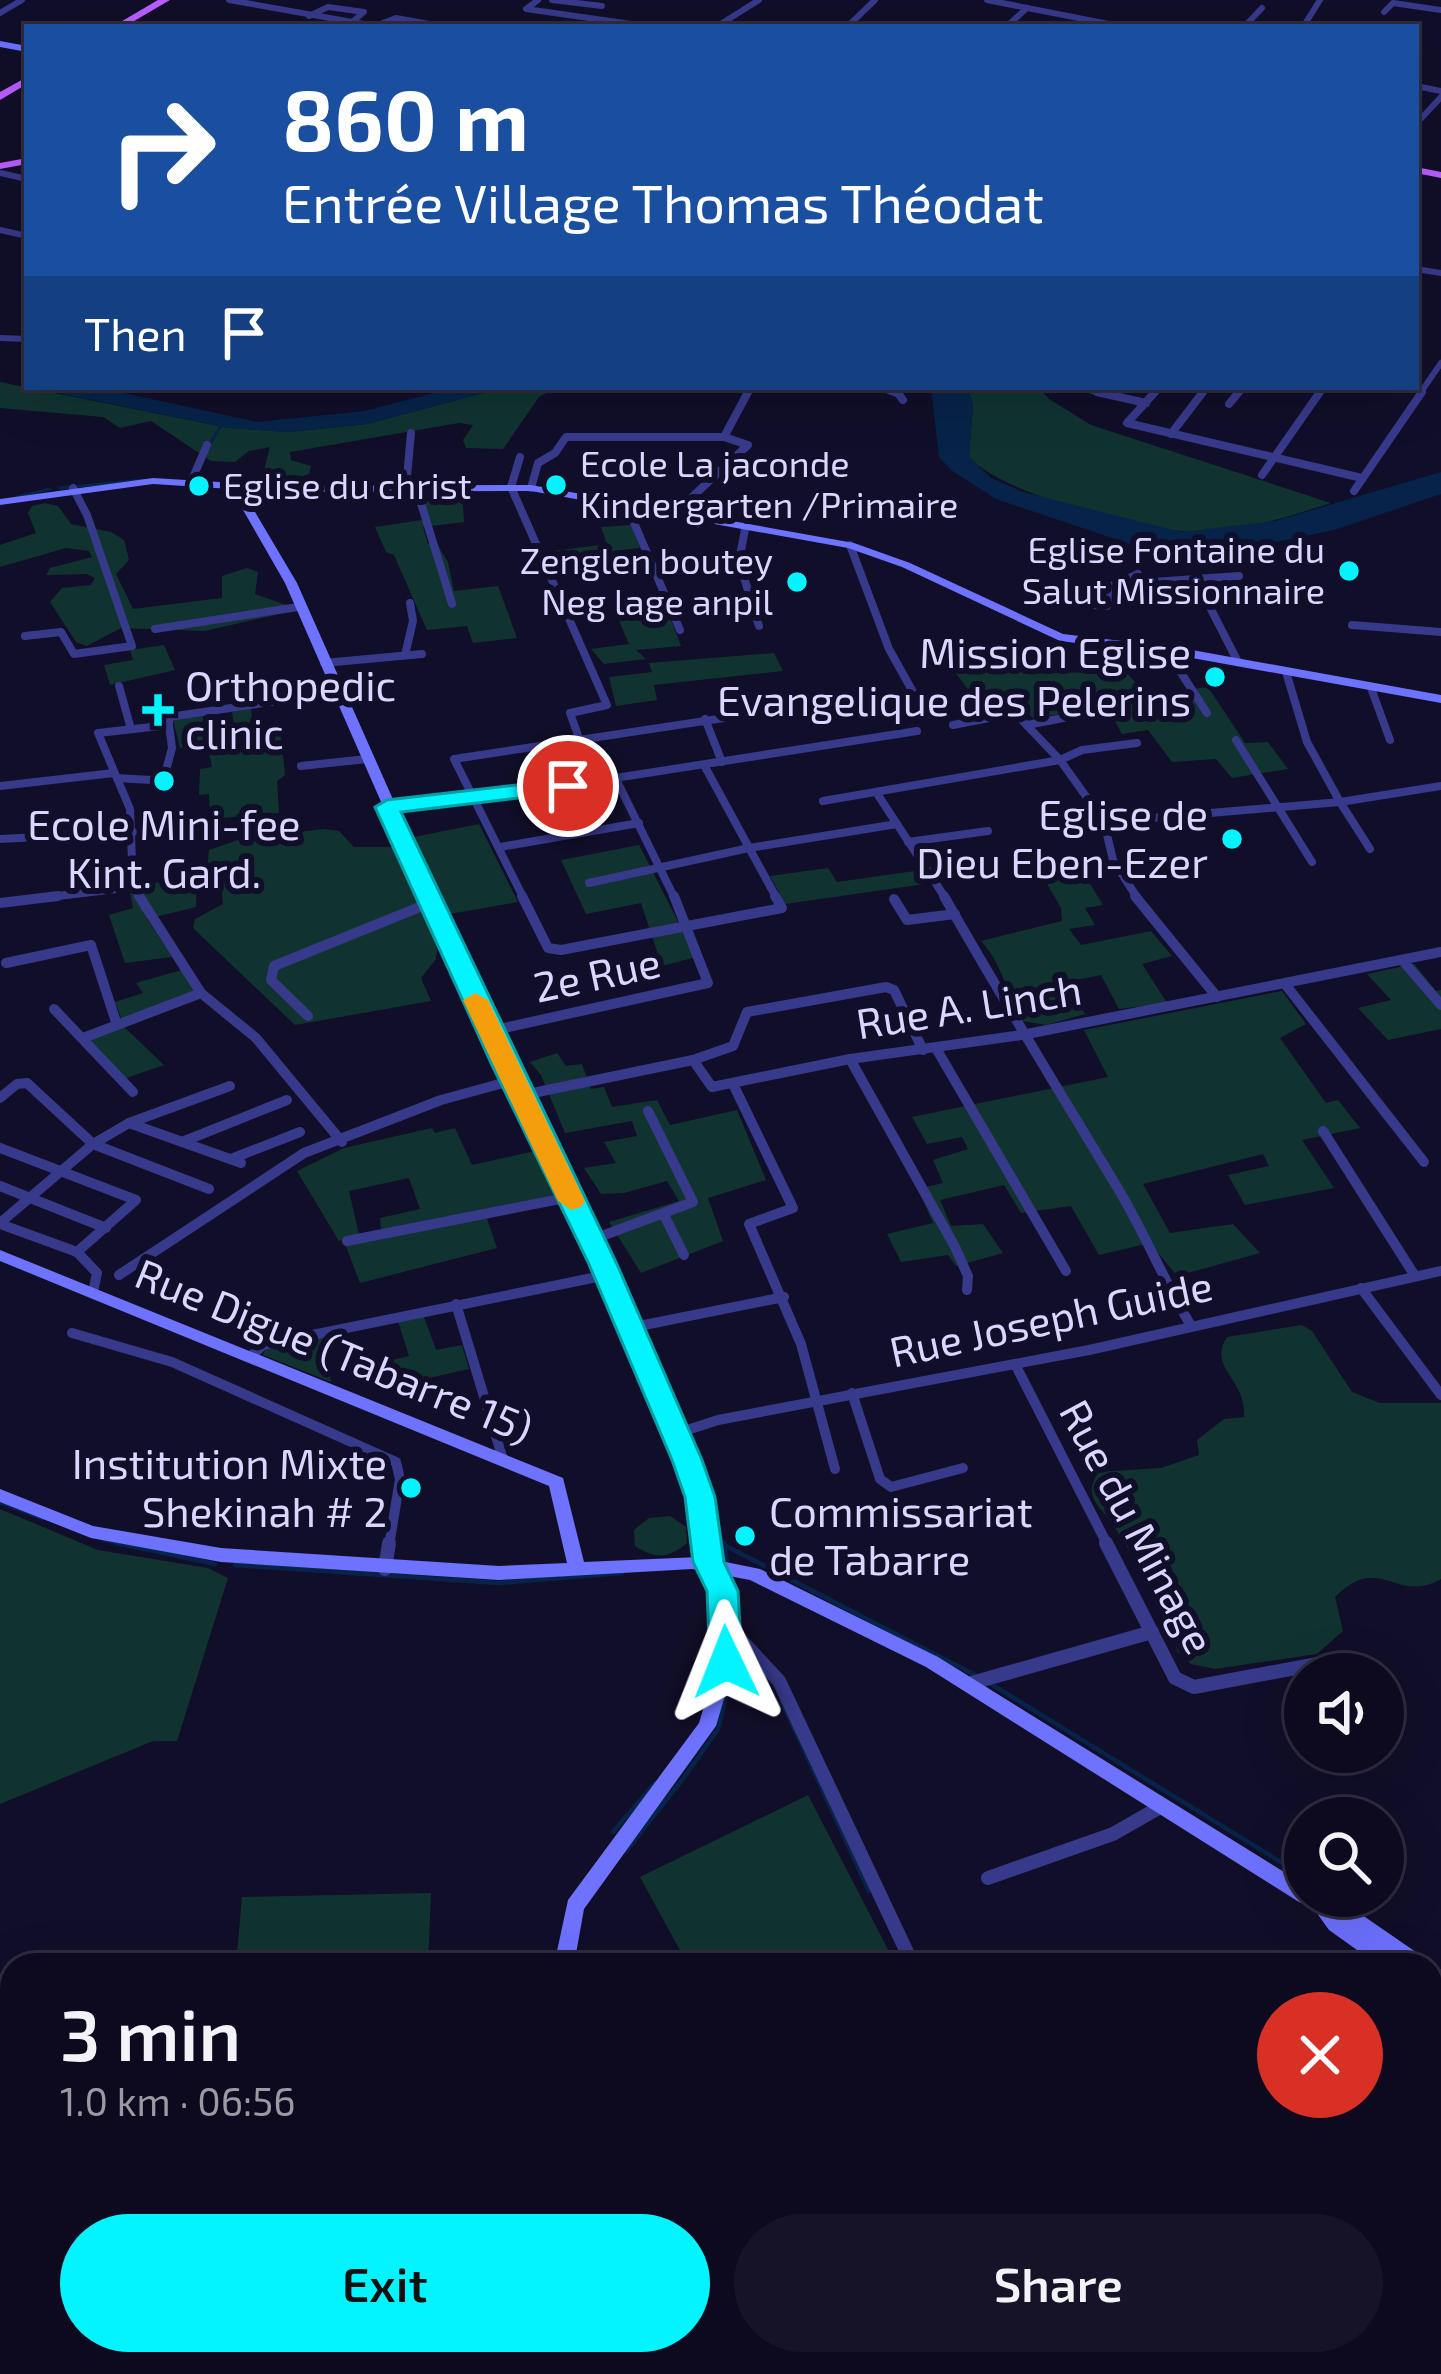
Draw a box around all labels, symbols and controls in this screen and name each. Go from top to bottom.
text: 860 m [282,67,529,168]
icon: right [84,72,240,228]
text: Entrée Village Thomas Théodat [282,169,1044,234]
icon: arrive [211,300,277,366]
text: Then [84,306,187,360]
place label: Ecole La jaconde Kindergarten /Primaire [580,441,958,525]
place label: Eglise du christ [223,463,472,506]
marker: Ecole La jaconde Kindergarten /Primaire [543,472,569,498]
marker: Eglise du christ [186,473,212,499]
place label: Eglise Fontaine du Salut Missionnaire [1022,527,1325,611]
place label: Zenglen boutey Neg lage anpil [520,538,773,622]
marker: Eglise Fontaine du Salut Missionnaire [1336,558,1362,584]
marker: Zenglen boutey Neg lage anpil [784,569,810,595]
place label: Mission Eglise Evangelique des Pelerins [717,626,1191,724]
place label: Orthopedic clinic [185,659,396,757]
marker: Mission Eglise Evangelique des Pelerins [1202,664,1228,690]
marker: Orthopedic clinic [142,694,174,726]
pin [517,735,619,837]
icon: arrive [535,753,601,819]
marker: Ecole Mini-fee Kint. Gard. [151,768,177,794]
place label: Eglise de Dieu Eben-Ezer [916,788,1208,886]
place label: Ecole Mini-fee Kint. Gard. [27,798,301,896]
marker: Eglise de Dieu Eben-Ezer [1219,826,1245,852]
street label: 2e Rue [529,935,664,1011]
street label: Rue A. Linch [853,963,1085,1047]
street label: Rue Digue (Tabarre 15) [129,1247,540,1452]
street label: Rue Joseph Guide [885,1258,1216,1376]
street label: Rue du Minage [1051,1391,1227,1661]
place label: Institution Mixte Shekinah # 2 [72,1437,387,1535]
marker: Institution Mixte Shekinah # 2 [398,1475,424,1501]
place label: Commissariat de Tabarre [769,1485,1033,1583]
marker: Commissariat de Tabarre [732,1523,758,1549]
position arrow [663,1599,789,1725]
map controls [1284,1653,1404,1917]
button: sound [1284,1653,1404,1773]
button: search [1284,1797,1404,1917]
text: 3 min [60,1989,241,2075]
button: close [1257,1992,1383,2118]
text: 1.0 km · 06:56 [60,2077,296,2124]
button: Exit [60,2214,710,2352]
button: Share [734,2214,1383,2352]

